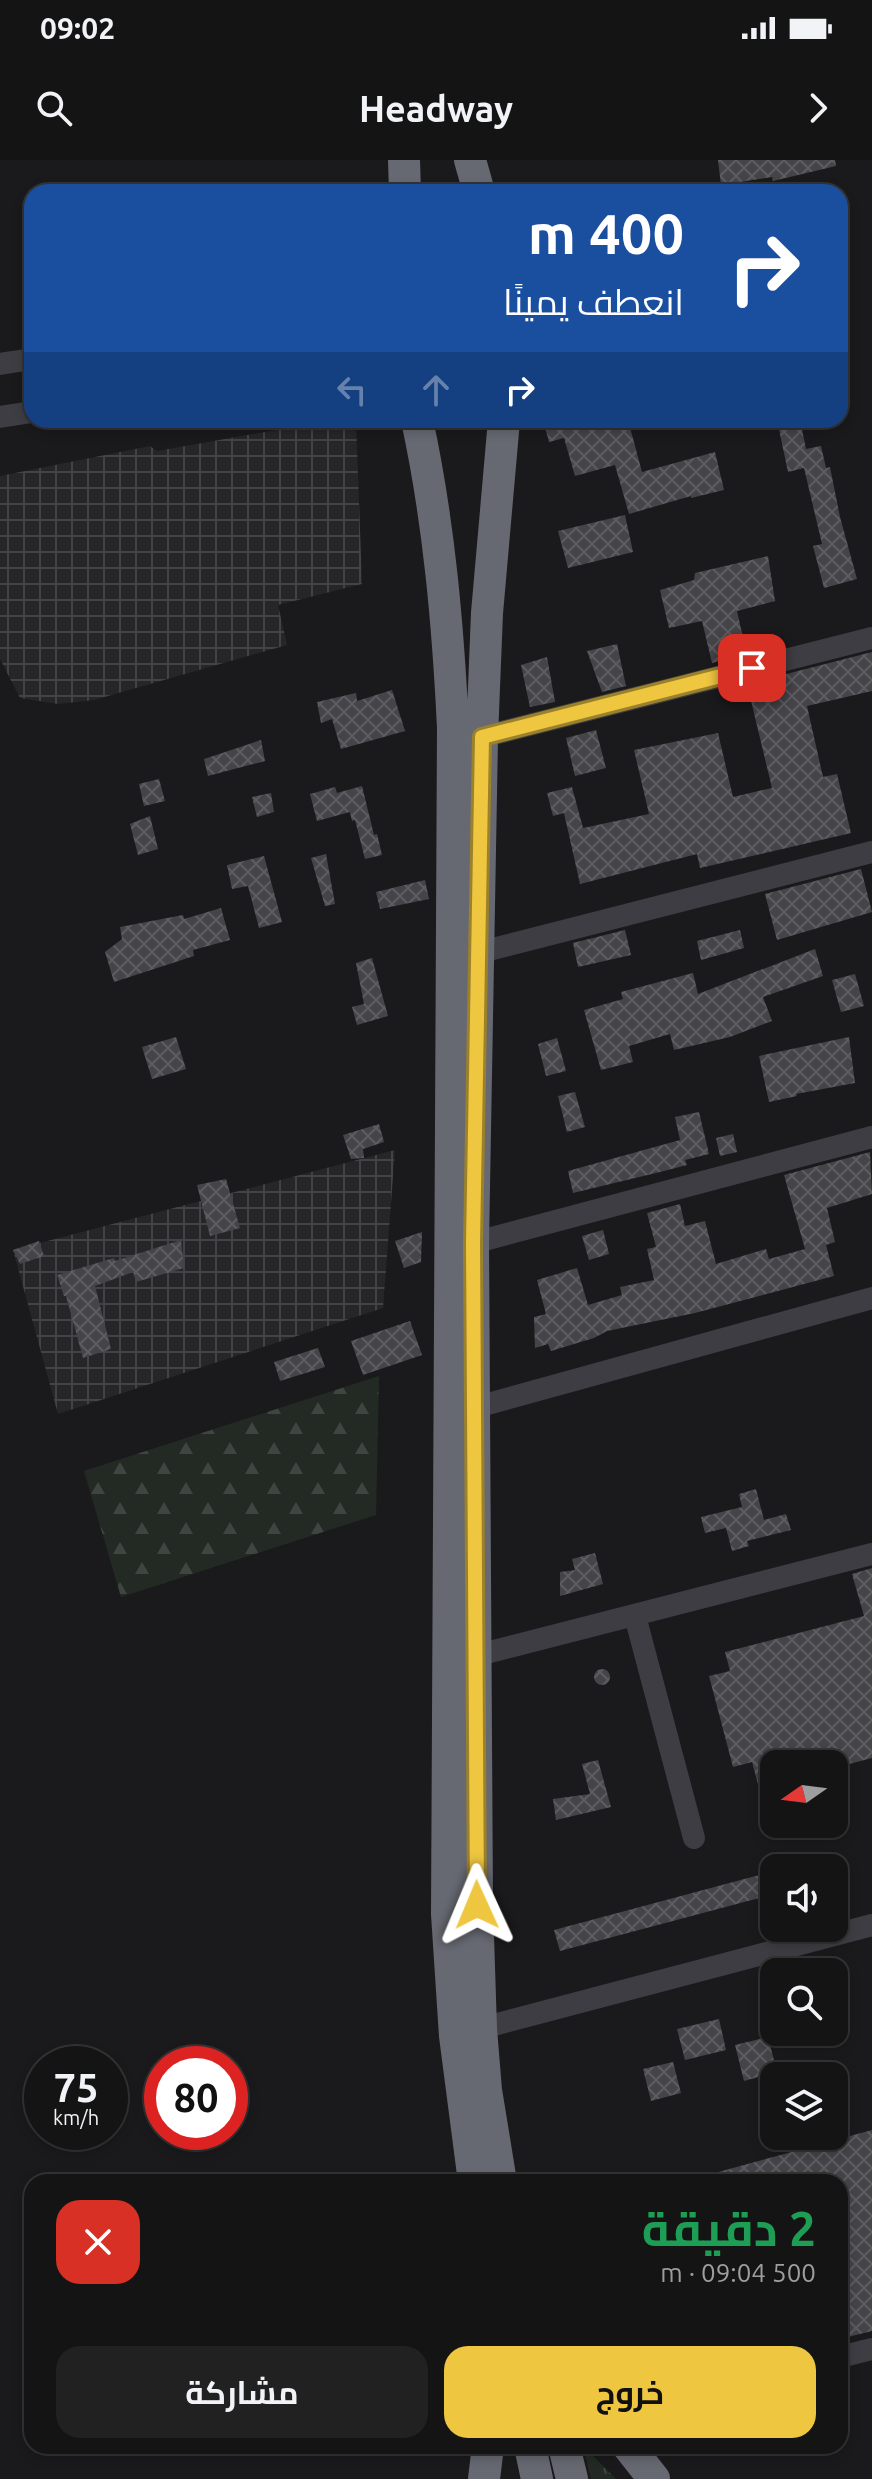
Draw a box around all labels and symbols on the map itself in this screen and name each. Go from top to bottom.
pin [718,634,786,702]
north arrow [760,1750,848,1838]
position arrow [435,1863,519,1947]
speed limit sign: 80 [144,2046,248,2150]

